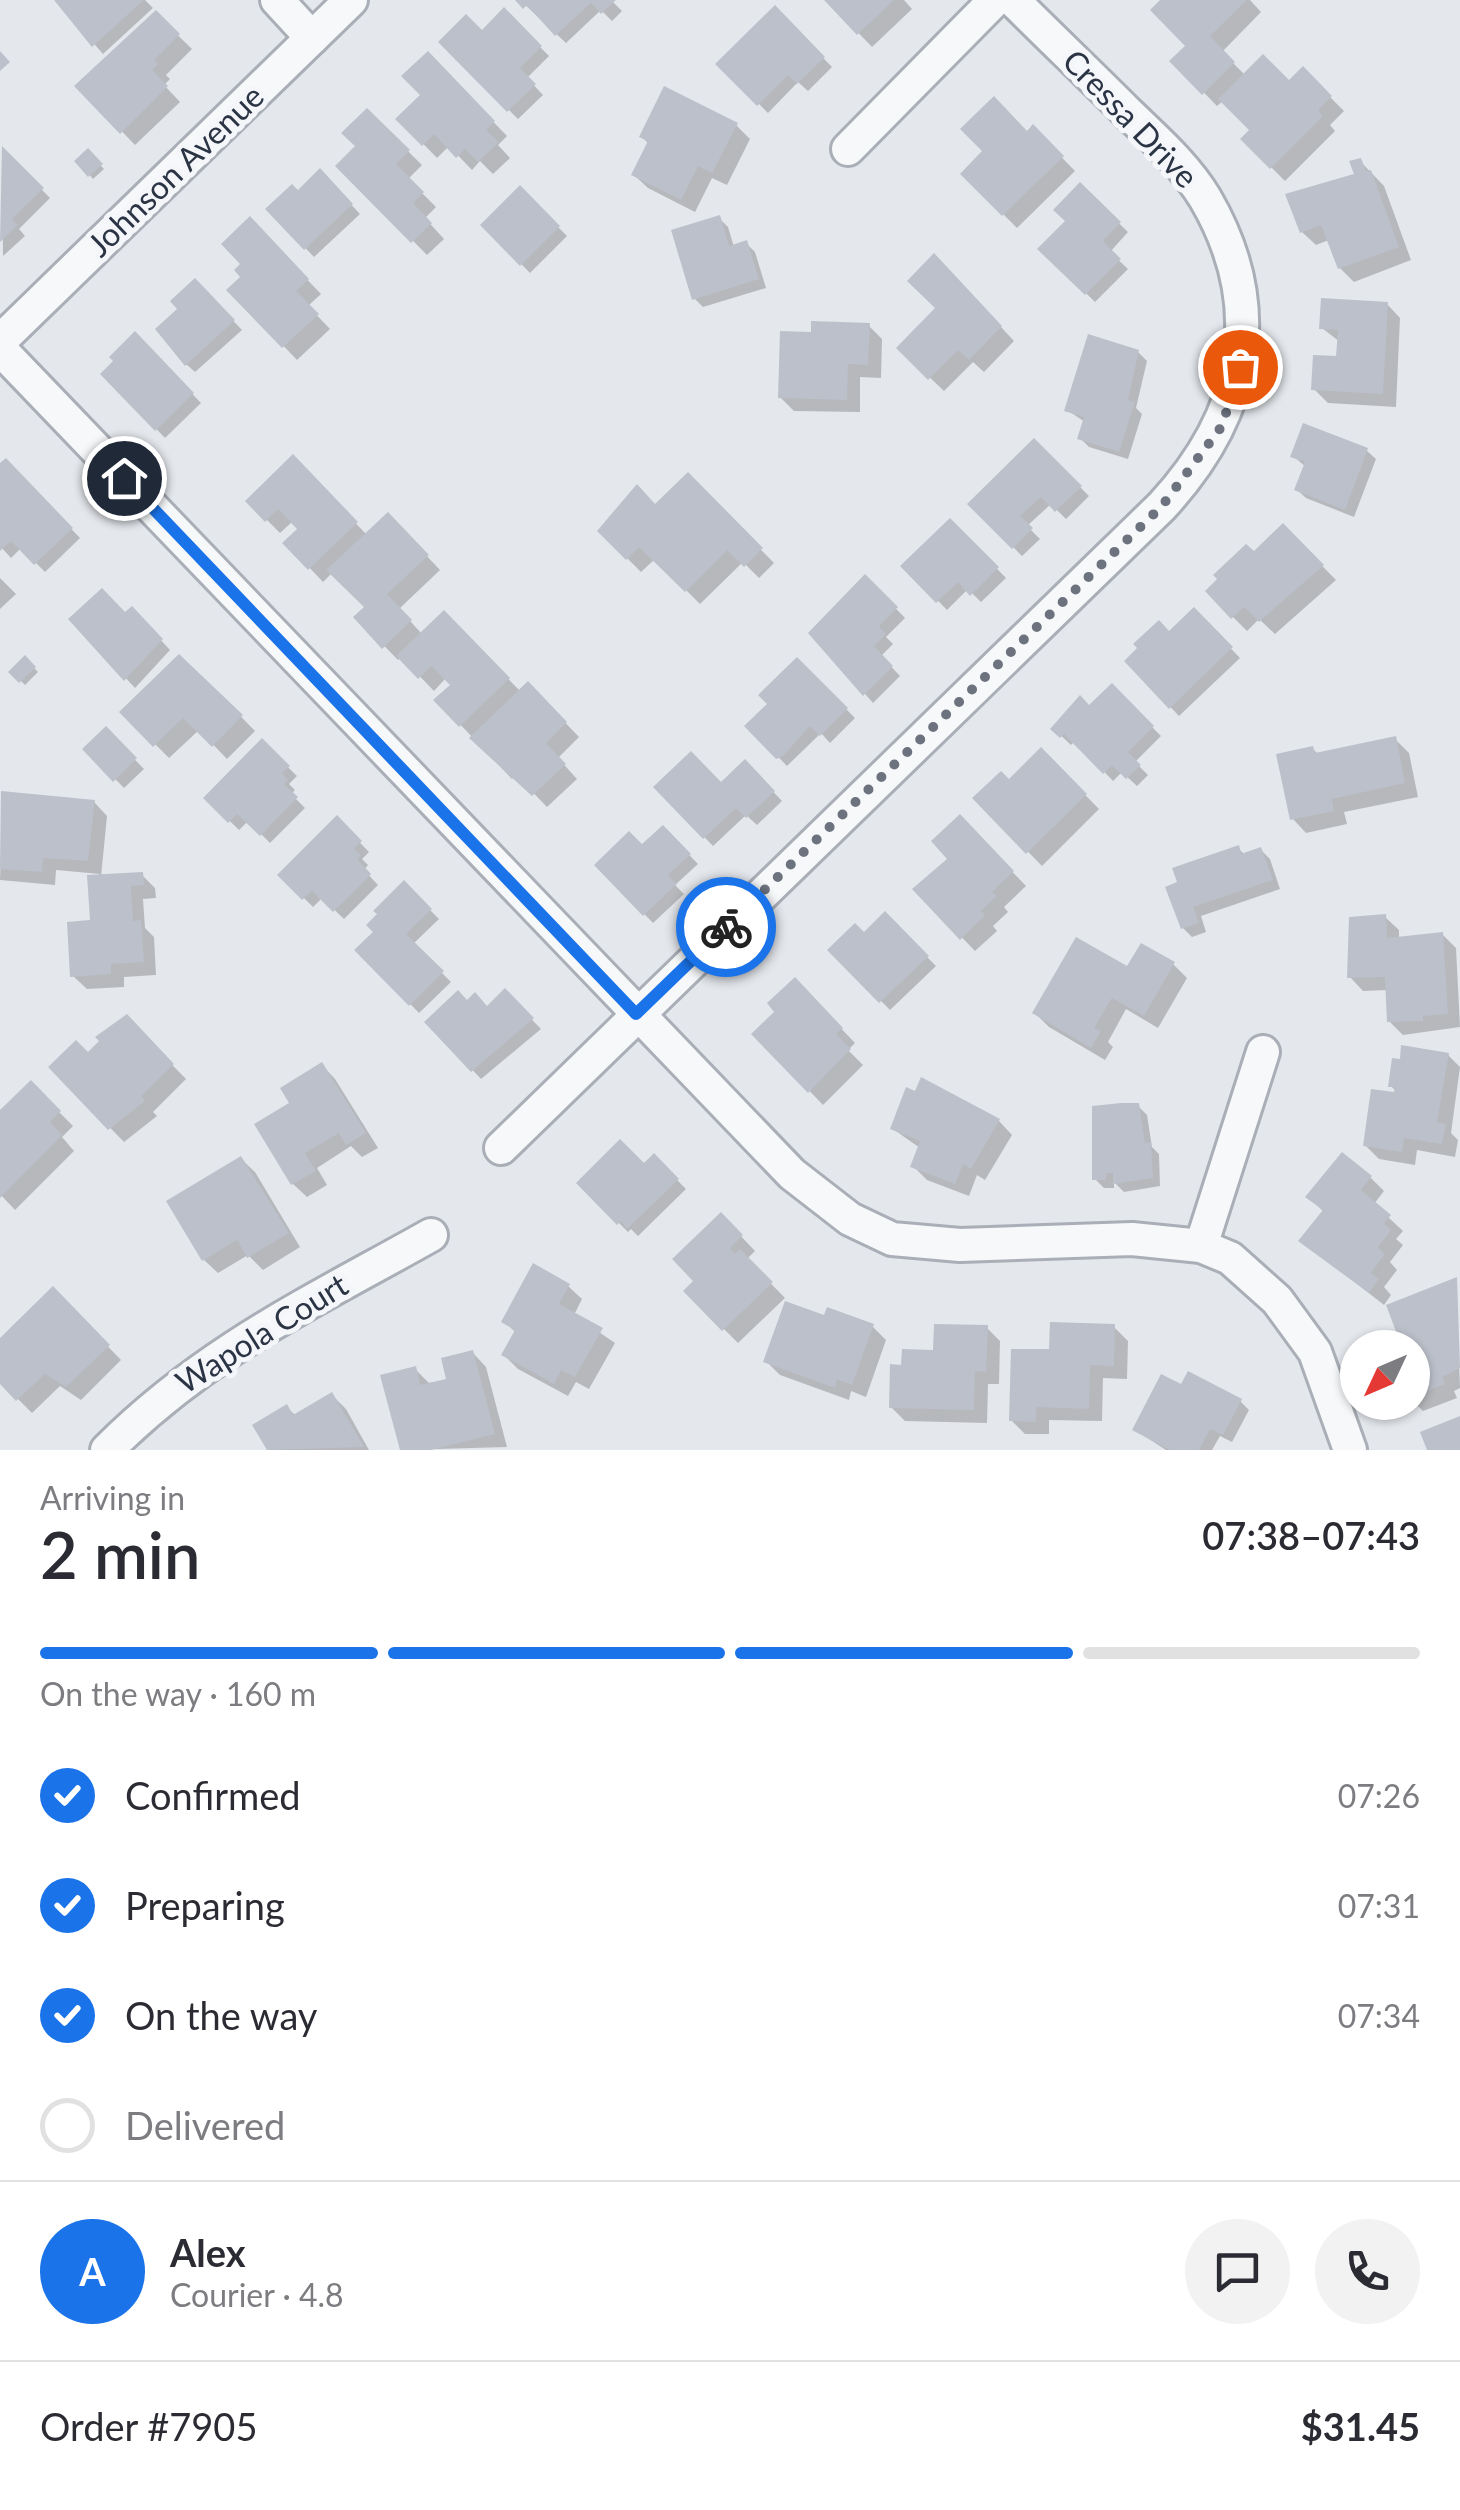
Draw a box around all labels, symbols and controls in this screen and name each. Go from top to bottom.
street label: Cressa Drive [1055,41,1207,195]
street label: Johnson Avenue [79,76,271,264]
pin [1198,325,1283,410]
icon: bag [1213,340,1268,395]
pin [82,436,167,521]
icon: home [97,451,152,506]
courier [676,877,776,977]
icon: bike [699,900,754,955]
street label: Wapola Court [168,1264,355,1401]
north arrow [1340,1330,1430,1420]
map controls [1340,1330,1430,1420]
text: Arriving in [40,1478,185,1517]
text: 07:38–07:43 [1202,1512,1420,1558]
text: 2 min [40,1515,200,1593]
text: On the way · 160 m [40,1674,316,1713]
icon: check [40,1768,95,1823]
text: Confirmed [125,1772,301,1818]
text: 07:26 [1338,1776,1420,1815]
icon: check [40,1878,95,1933]
text: Preparing [125,1882,285,1928]
text: 07:31 [1338,1886,1420,1925]
icon: check [40,1988,95,2043]
text: On the way [125,1992,317,2038]
text: 07:34 [1338,1996,1420,2035]
text: Delivered [125,2102,285,2148]
button: chat [1185,2219,1290,2324]
button: phone [1315,2219,1420,2324]
text: Alex [170,2229,246,2275]
text: A [79,2248,106,2294]
text: Courier · 4.8 [170,2275,344,2314]
text: Order #7905 [40,2403,257,2449]
text: $31.45 [1301,2403,1420,2449]

